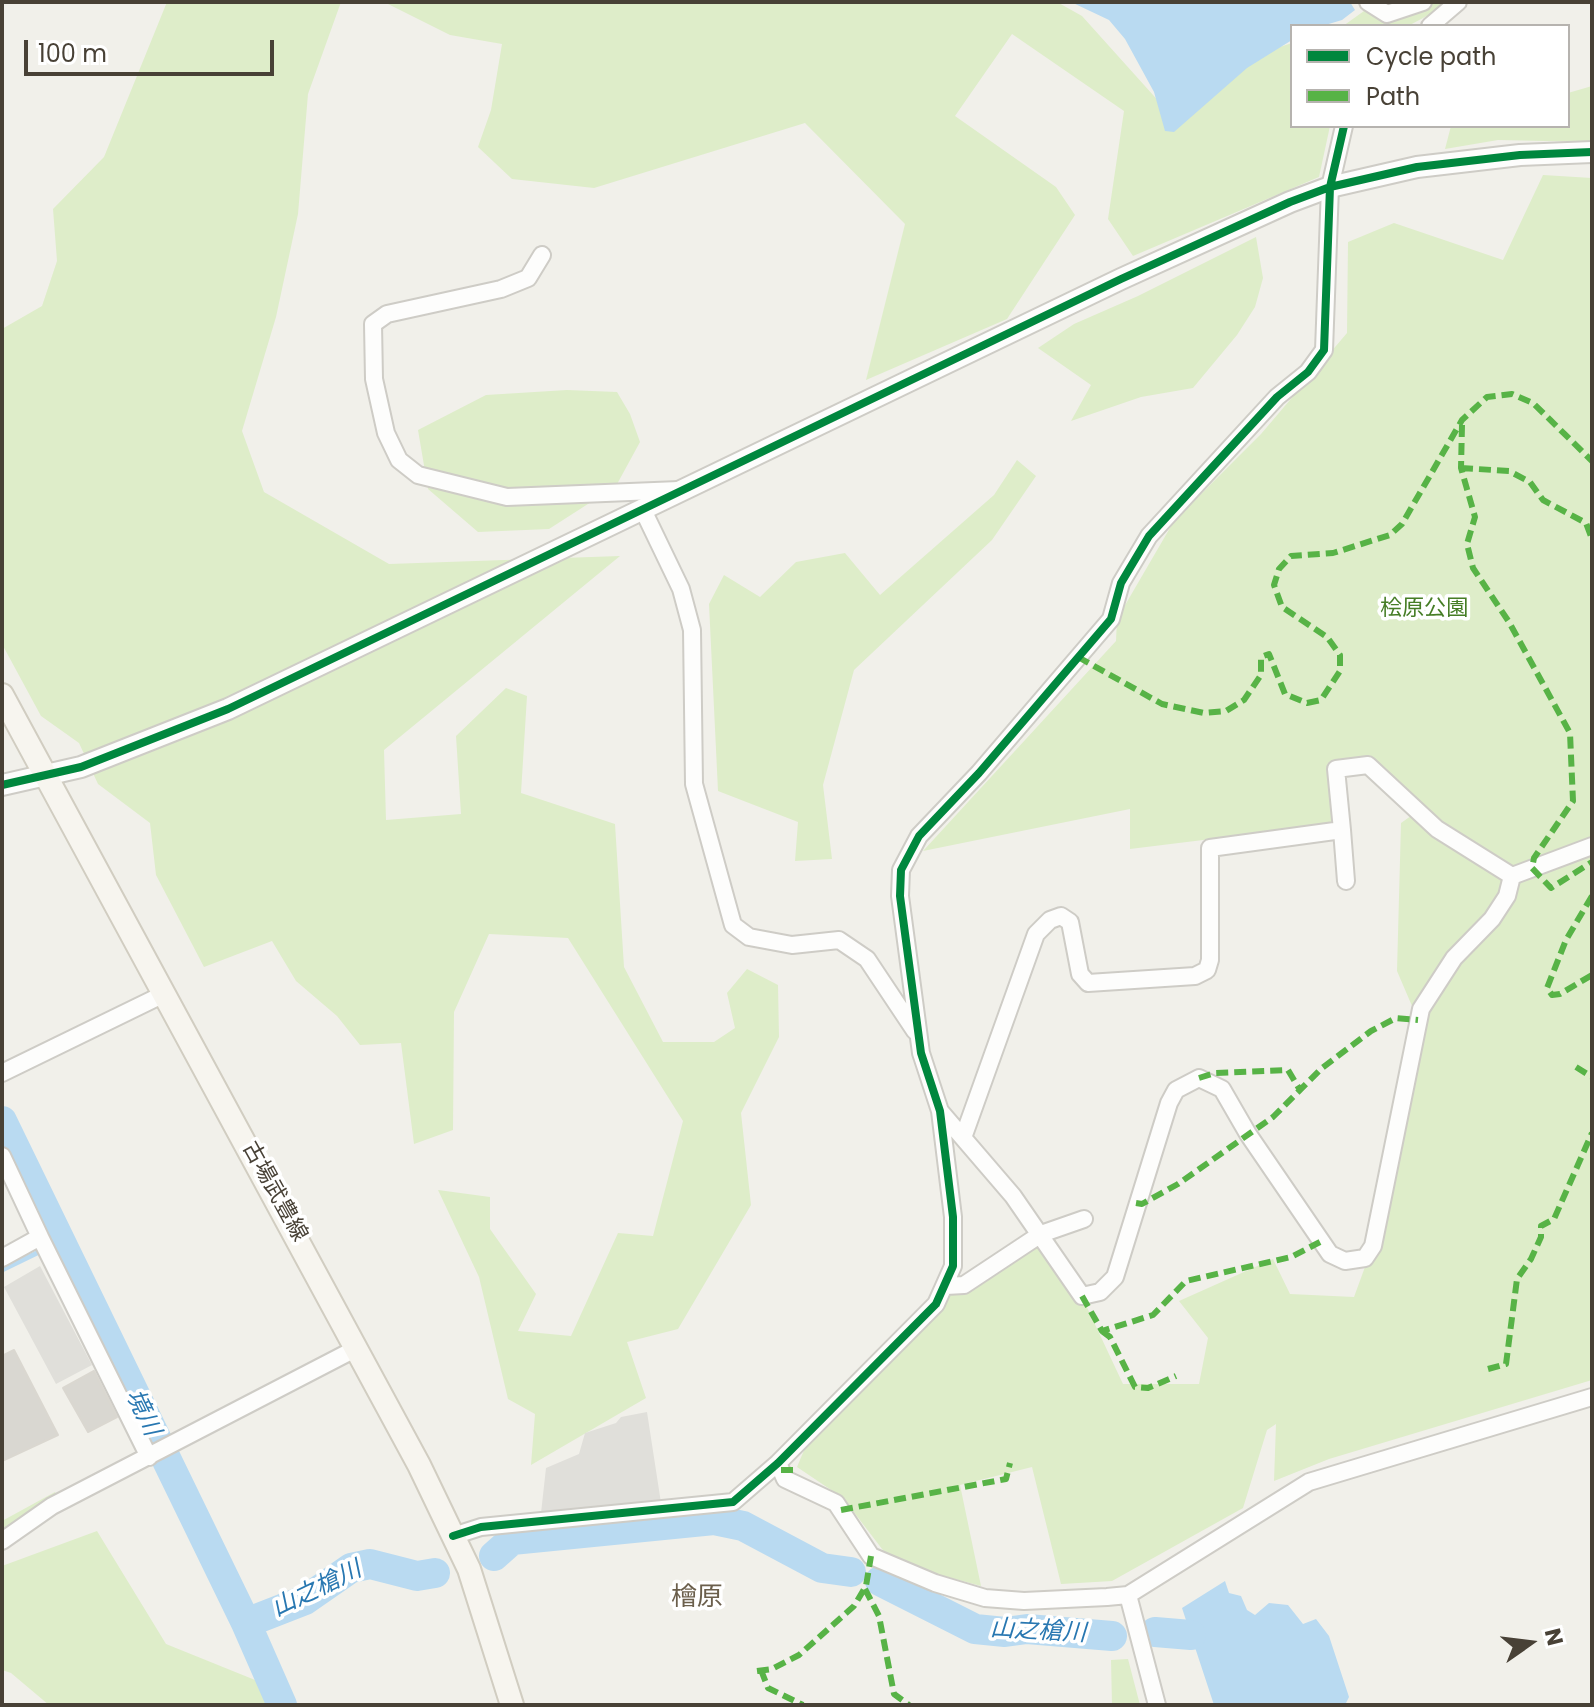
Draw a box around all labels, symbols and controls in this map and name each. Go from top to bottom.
scale bar [28,24,278,74]
legend [1290,24,1570,128]
text: 100 m [38,37,107,70]
text: Cycle path [1366,40,1496,73]
text: Path [1366,80,1420,113]
park label: 桧原公園 [1380,596,1468,622]
street label: 古場武豊線 [236,1137,312,1247]
water label: 境川 [119,1385,165,1441]
water label: 山之槍川 [268,1556,366,1624]
district label: 檜原 [671,1582,723,1614]
north arrow [1490,1603,1570,1683]
water label: 山之槍川 [989,1615,1087,1649]
text: N [1537,1625,1571,1649]

